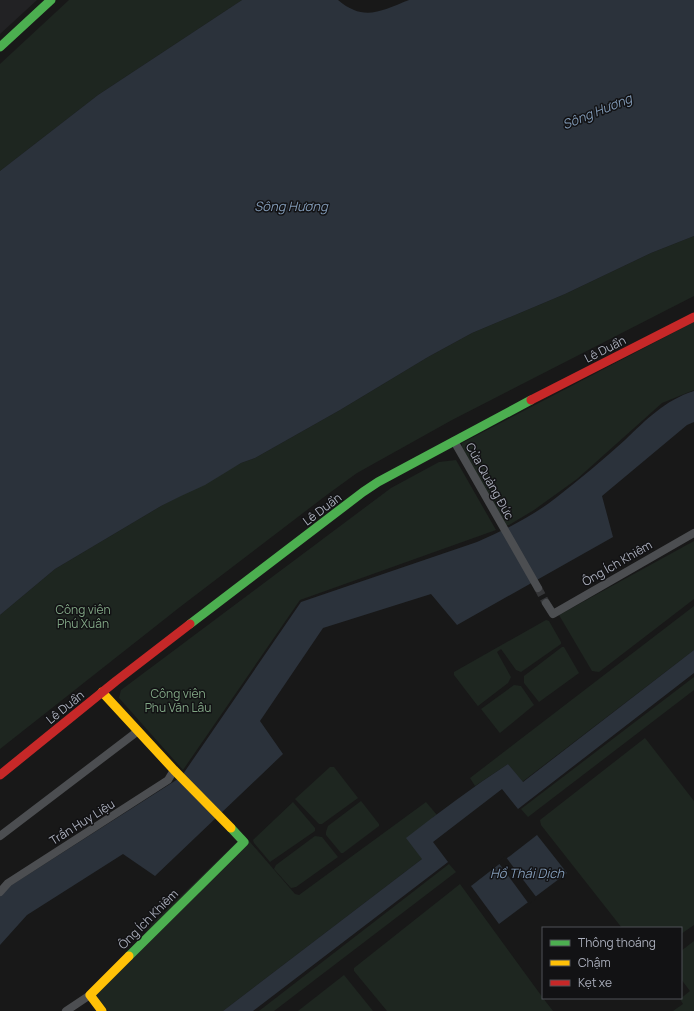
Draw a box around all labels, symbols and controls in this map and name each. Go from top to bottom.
water label: Sông Hương [560,88,636,133]
water label: Sông Hương [254,197,329,215]
street label: Lê Duẩn [581,331,629,367]
street label: Cửa Quảng Đức [462,439,518,523]
street label: Lê Duẩn [299,489,345,529]
street label: Ông Ích Khiêm [579,536,655,590]
park label: Công viên Phú Xuân [55,601,111,632]
park label: Công viên Phu Văn Lâu [145,685,211,716]
street label: Lê Duẩn [42,686,88,728]
street label: Trần Huy Liệu [46,795,118,849]
water label: Hồ Thái Dịch [490,864,565,882]
street label: Ông Ích Khiêm [114,885,182,953]
legend [542,927,682,999]
text: Thông thoáng [578,934,656,951]
text: Chậm [578,954,611,971]
text: Kẹt xe [578,974,612,991]

